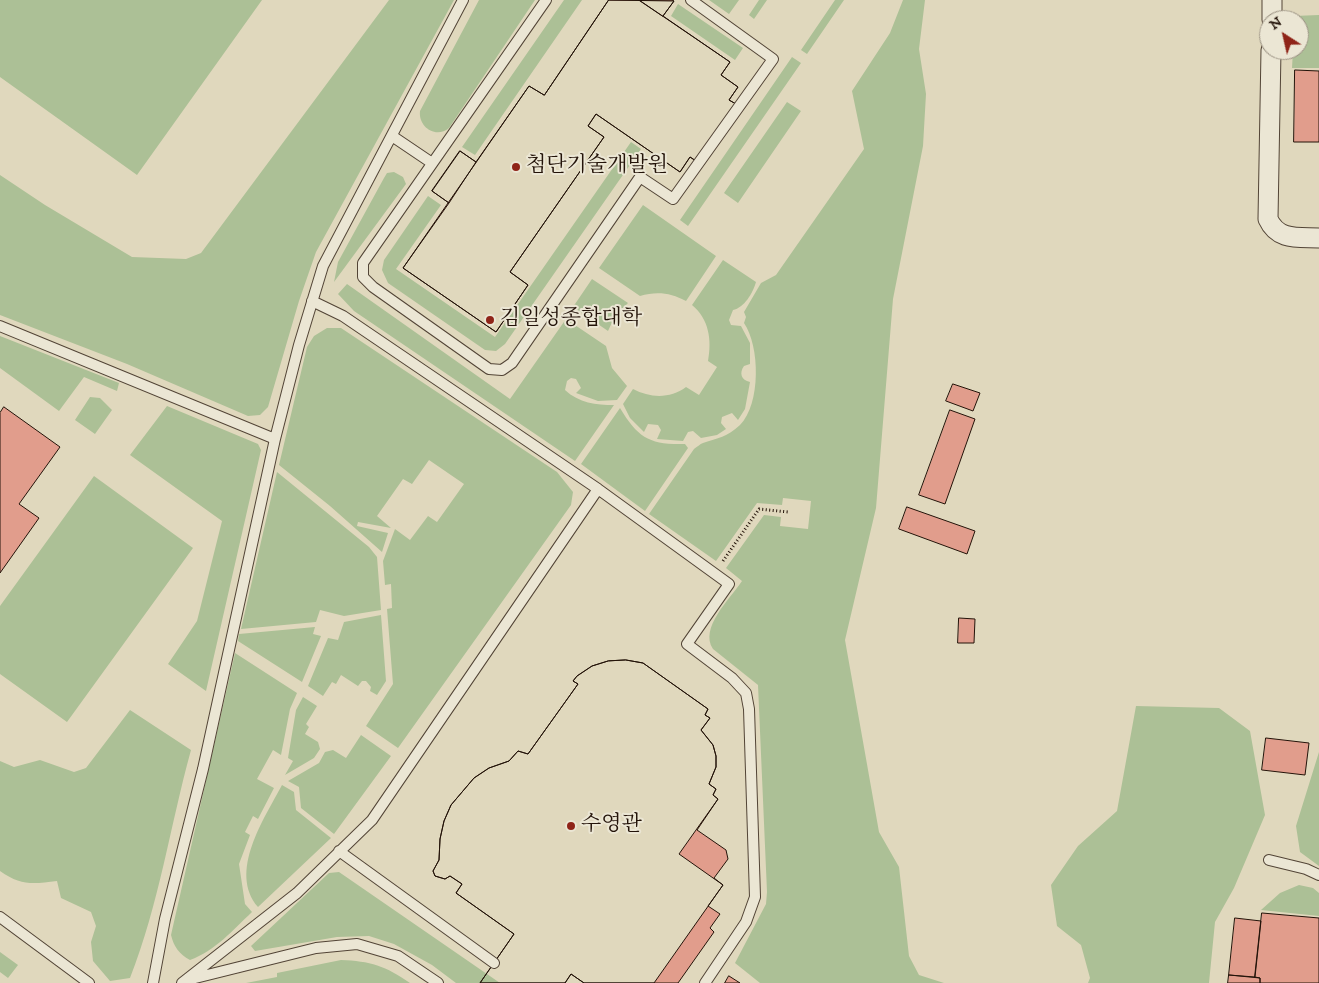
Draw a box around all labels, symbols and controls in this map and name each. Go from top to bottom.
north arrow [1259,10,1309,60]
text: N [1266,13,1286,34]
place label: 첨단기술개발원 [526,154,668,180]
marker: 첨단기술개발원 [510,161,522,173]
place label: 김일성종합대학 [500,307,642,333]
marker: 김일성종합대학 [484,314,496,326]
place label: 수영관 [581,813,642,839]
marker: 수영관 [565,820,577,832]

